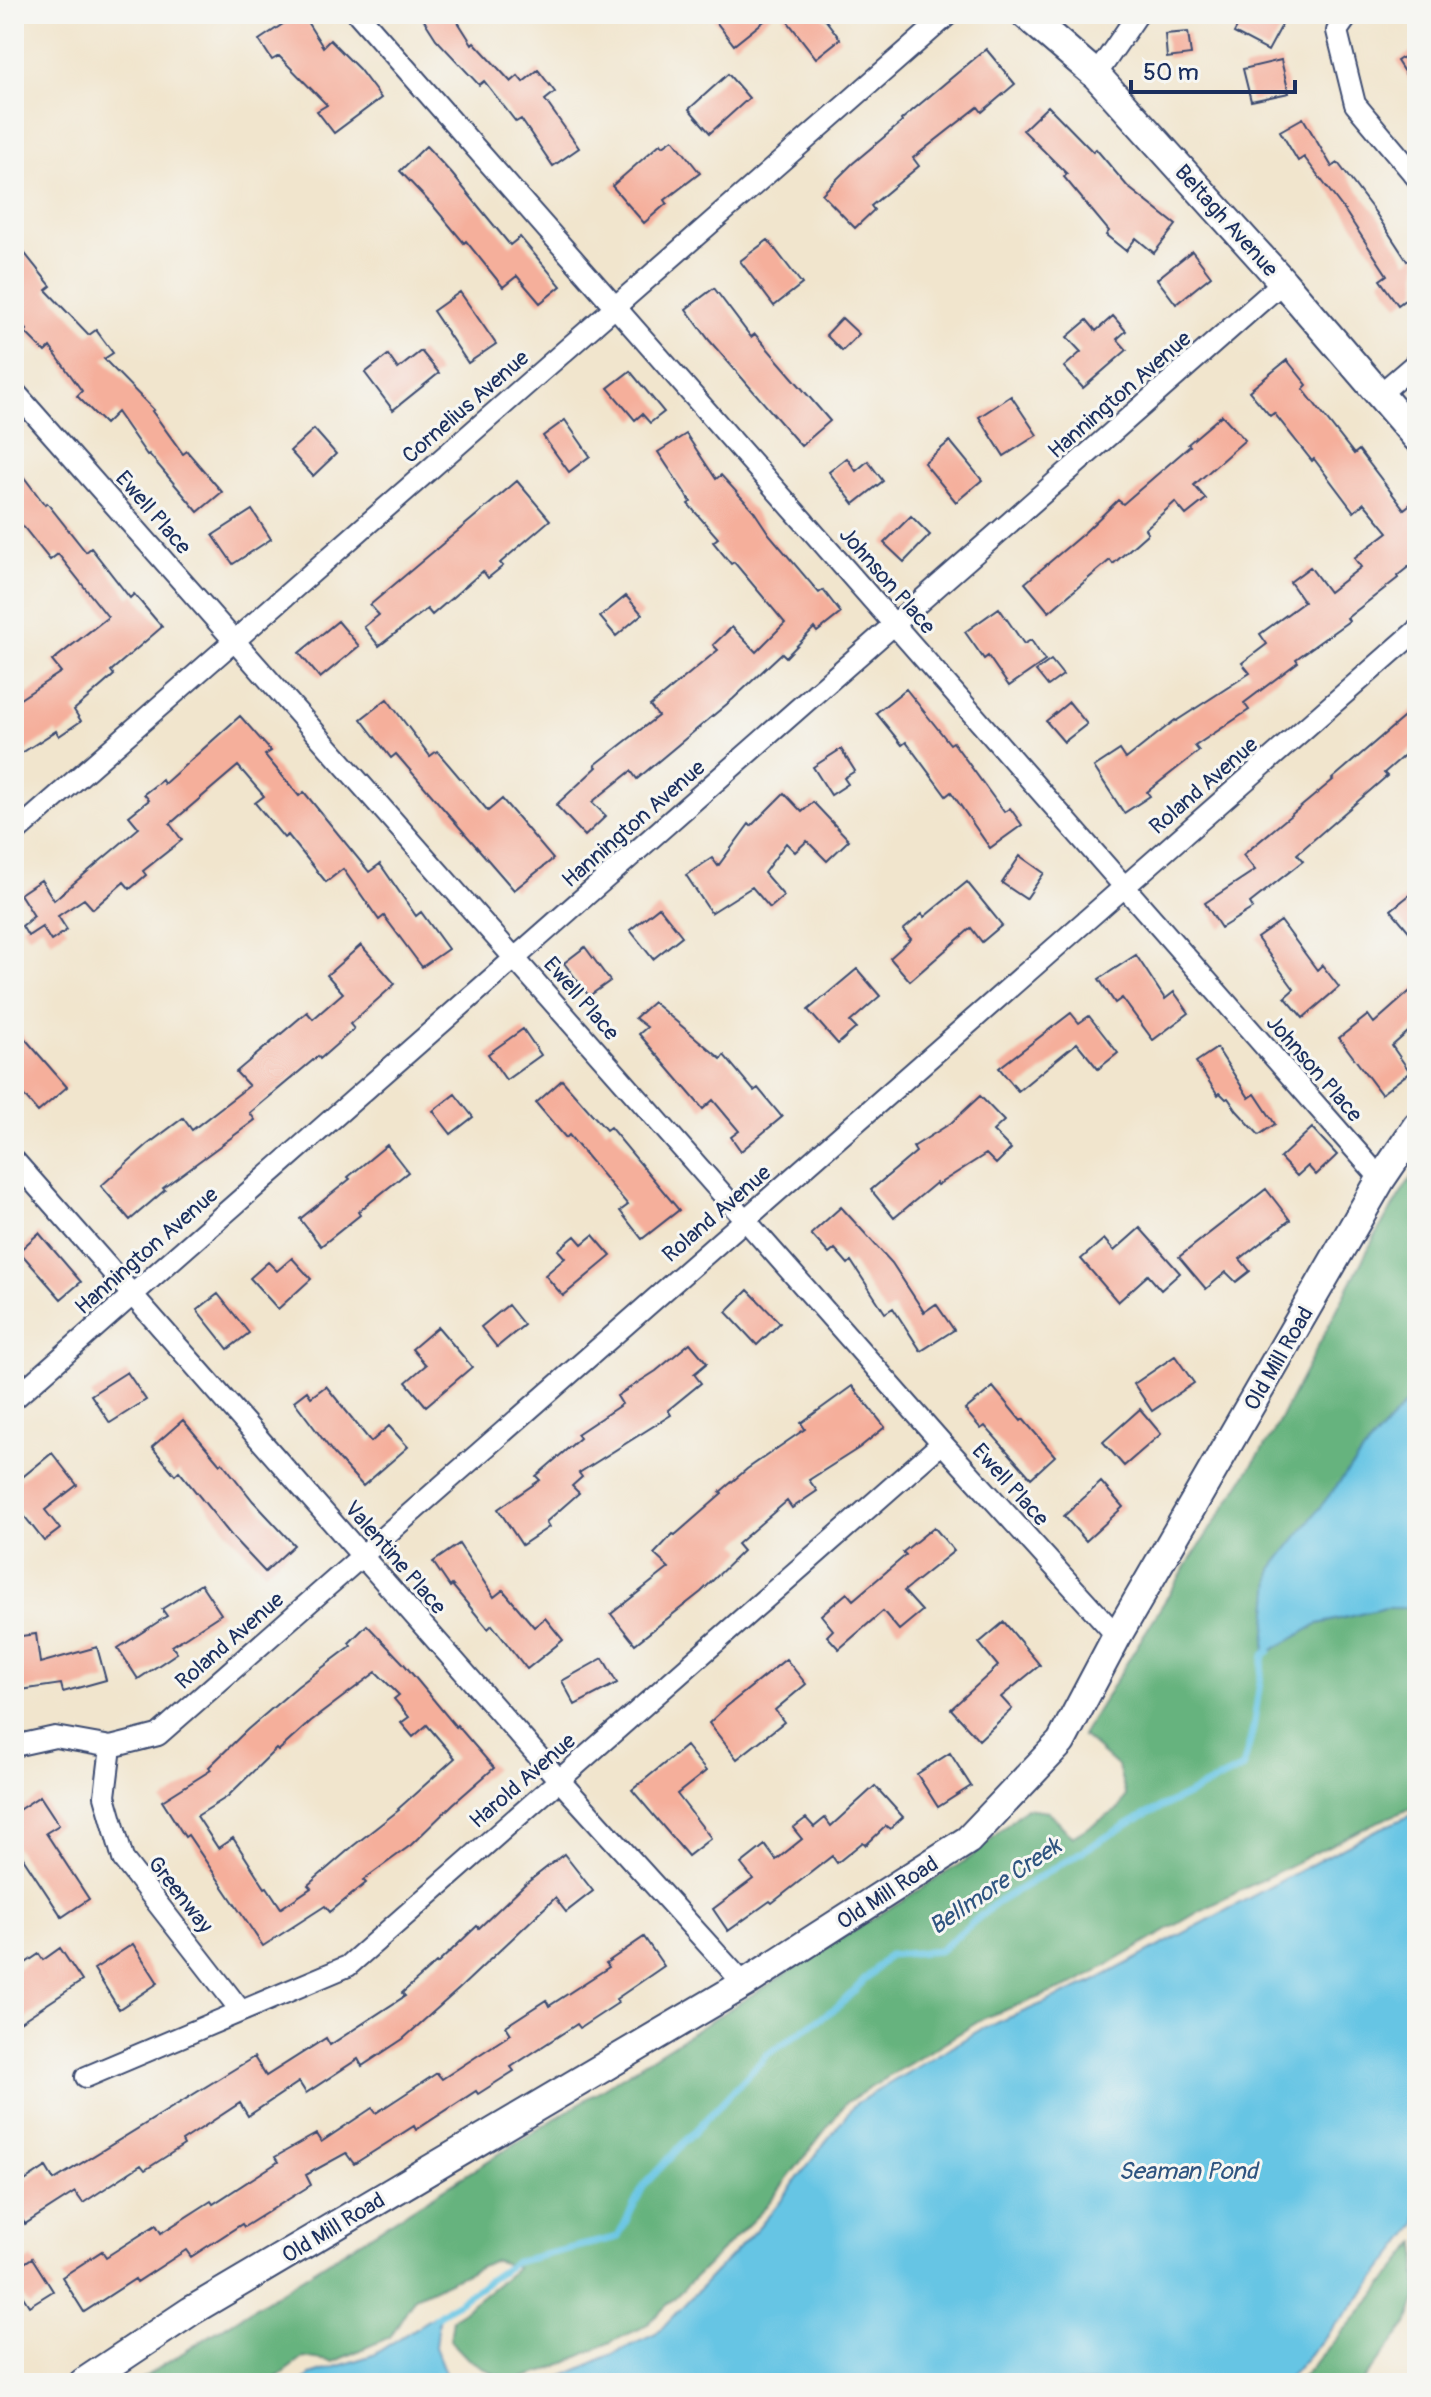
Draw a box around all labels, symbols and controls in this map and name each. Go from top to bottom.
scale bar [1131,44,1295,94]
text: 50 m [1143,58,1199,87]
street label: Beltagh Avenue [1168,159,1284,283]
street label: Hannington Avenue [1042,325,1197,465]
street label: Cornelius Avenue [396,344,535,469]
street label: Ewell Place [109,465,197,560]
street label: Johnson Place [833,521,942,640]
street label: Roland Avenue [1144,731,1264,841]
street label: Hannington Avenue [556,754,711,894]
street label: Ewell Place [537,951,625,1046]
street label: Johnson Place [1260,1009,1369,1128]
street label: Roland Avenue [657,1159,777,1269]
street label: Hannington Avenue [69,1181,224,1321]
street label: Old Mill Road [1238,1302,1320,1415]
street label: Ewell Place [966,1437,1055,1532]
street label: Valentine Place [338,1495,452,1620]
street label: Roland Avenue [170,1586,290,1696]
street label: Harold Avenue [464,1727,582,1835]
water label: Bellmore Creek [924,1831,1068,1941]
street label: Greenway [141,1850,219,1939]
street label: Old Mill Road [832,1850,944,1936]
water label: Seaman Pond [1119,2157,1261,2186]
street label: Old Mill Road [277,2186,390,2270]

